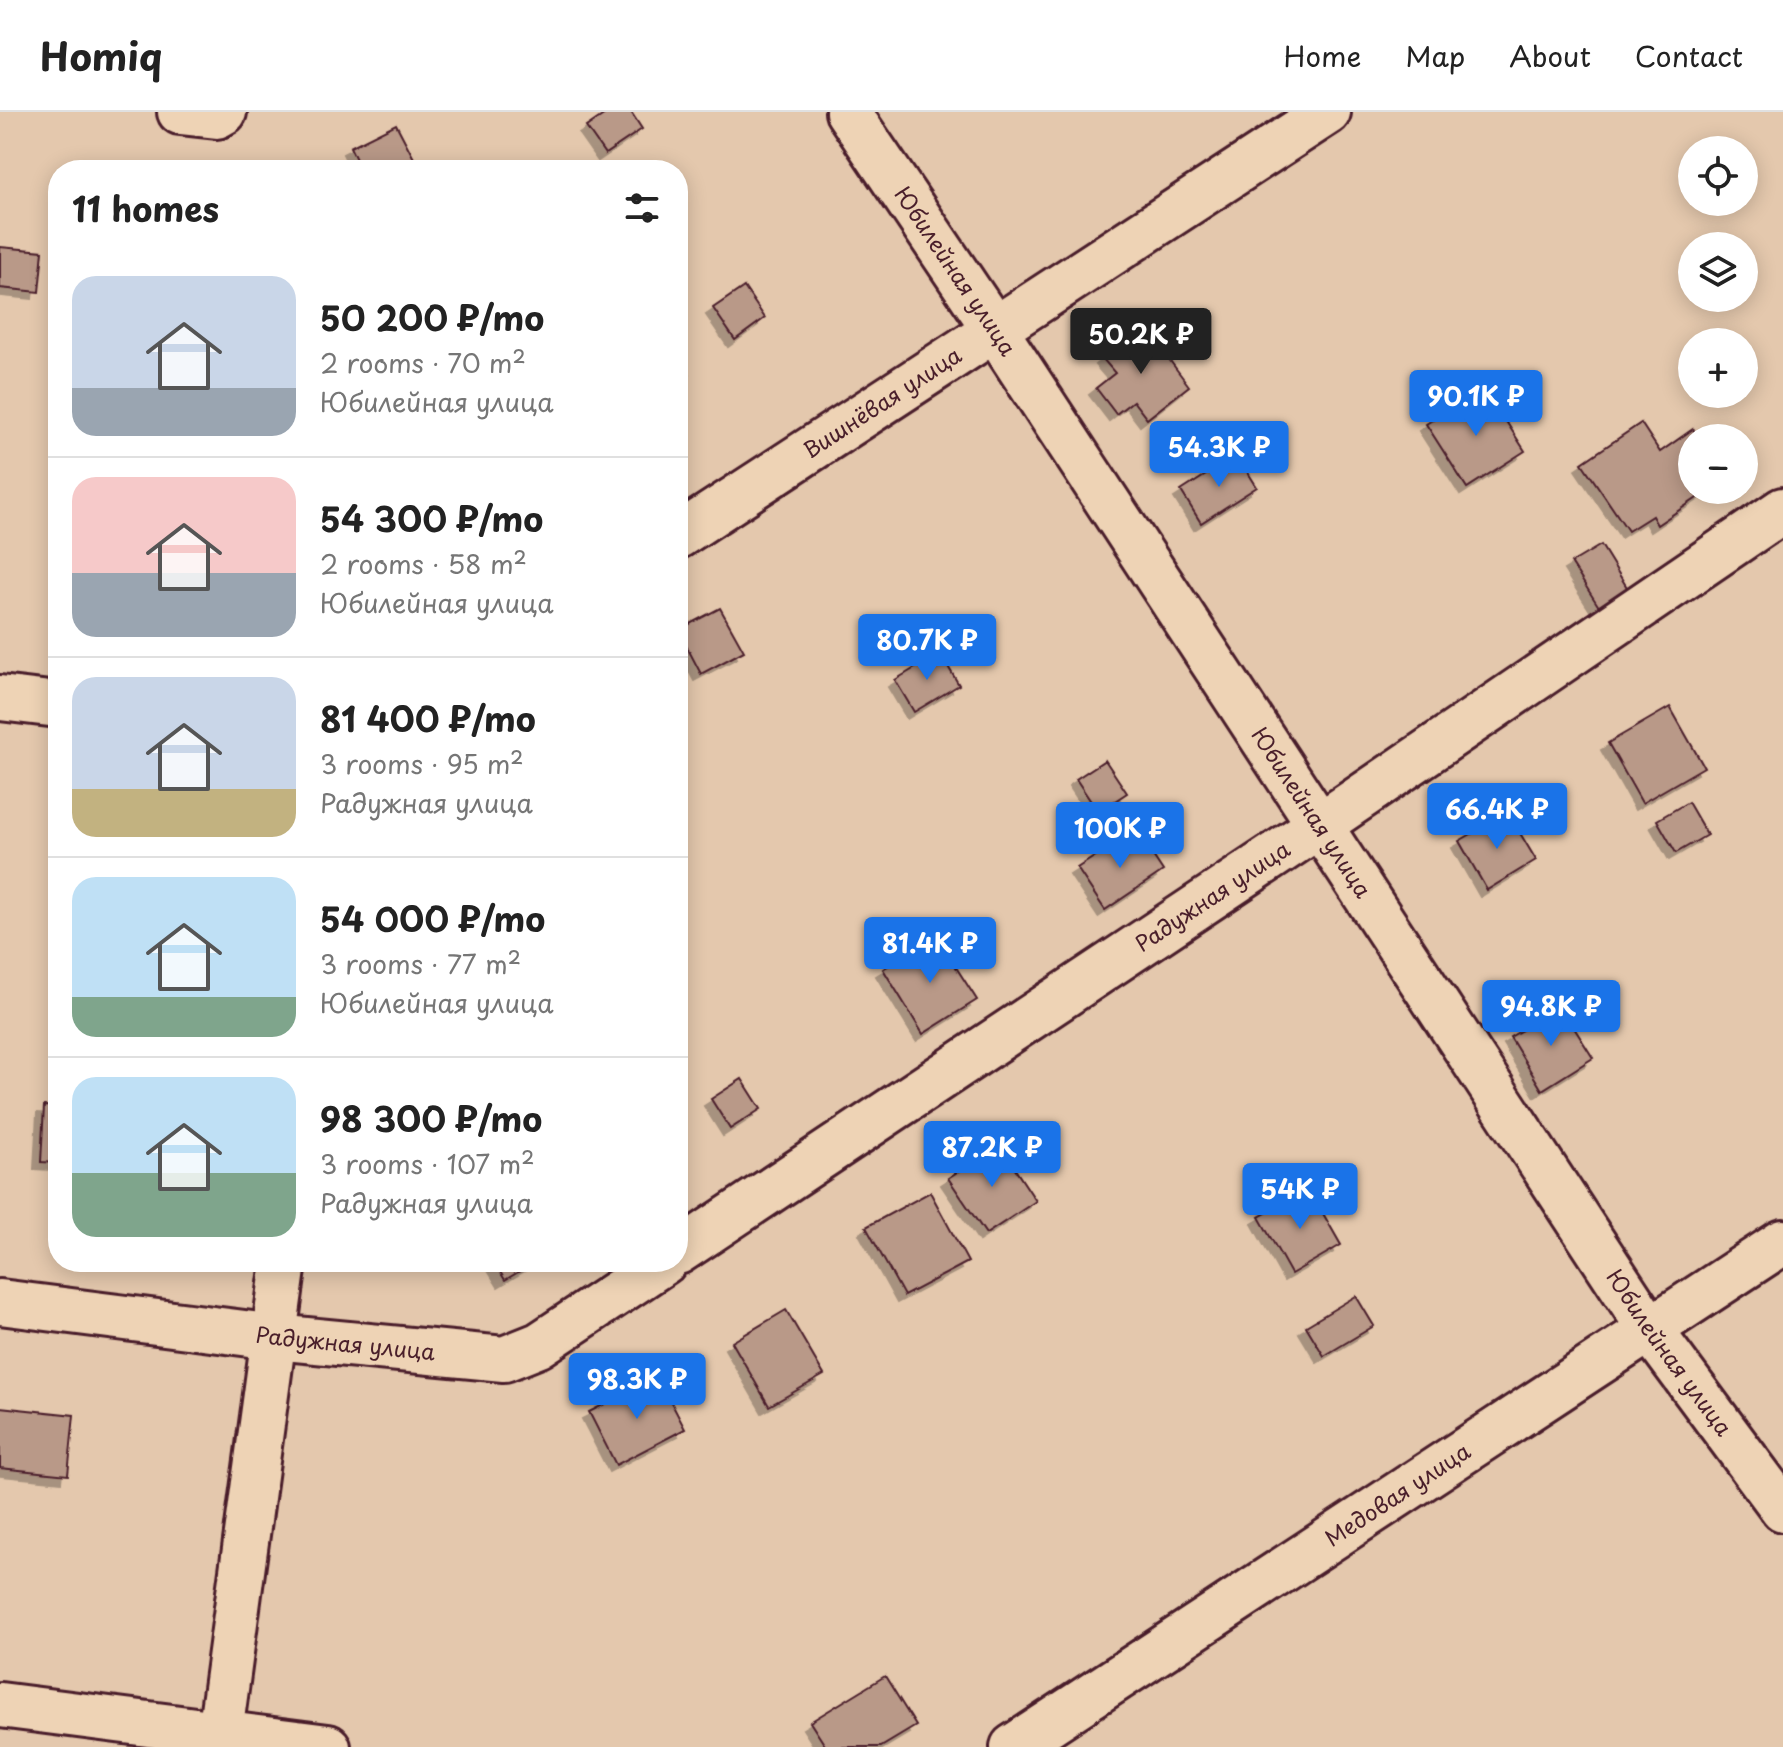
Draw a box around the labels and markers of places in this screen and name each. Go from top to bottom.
pin: 50.2K ₽ [1067,308,1215,376]
pin: 90.1K ₽ [1402,370,1550,438]
pin: 54.3K ₽ [1145,421,1293,489]
pin: 80.7K ₽ [853,614,1001,682]
pin: 66.4K ₽ [1423,783,1571,851]
pin: 100K ₽ [1055,802,1185,870]
pin: 81.4K ₽ [856,917,1004,985]
pin: 94.8K ₽ [1477,980,1625,1048]
pin: 87.2K ₽ [918,1121,1066,1189]
pin: 54K ₽ [1244,1163,1356,1231]
pin: 98.3K ₽ [563,1353,711,1421]

